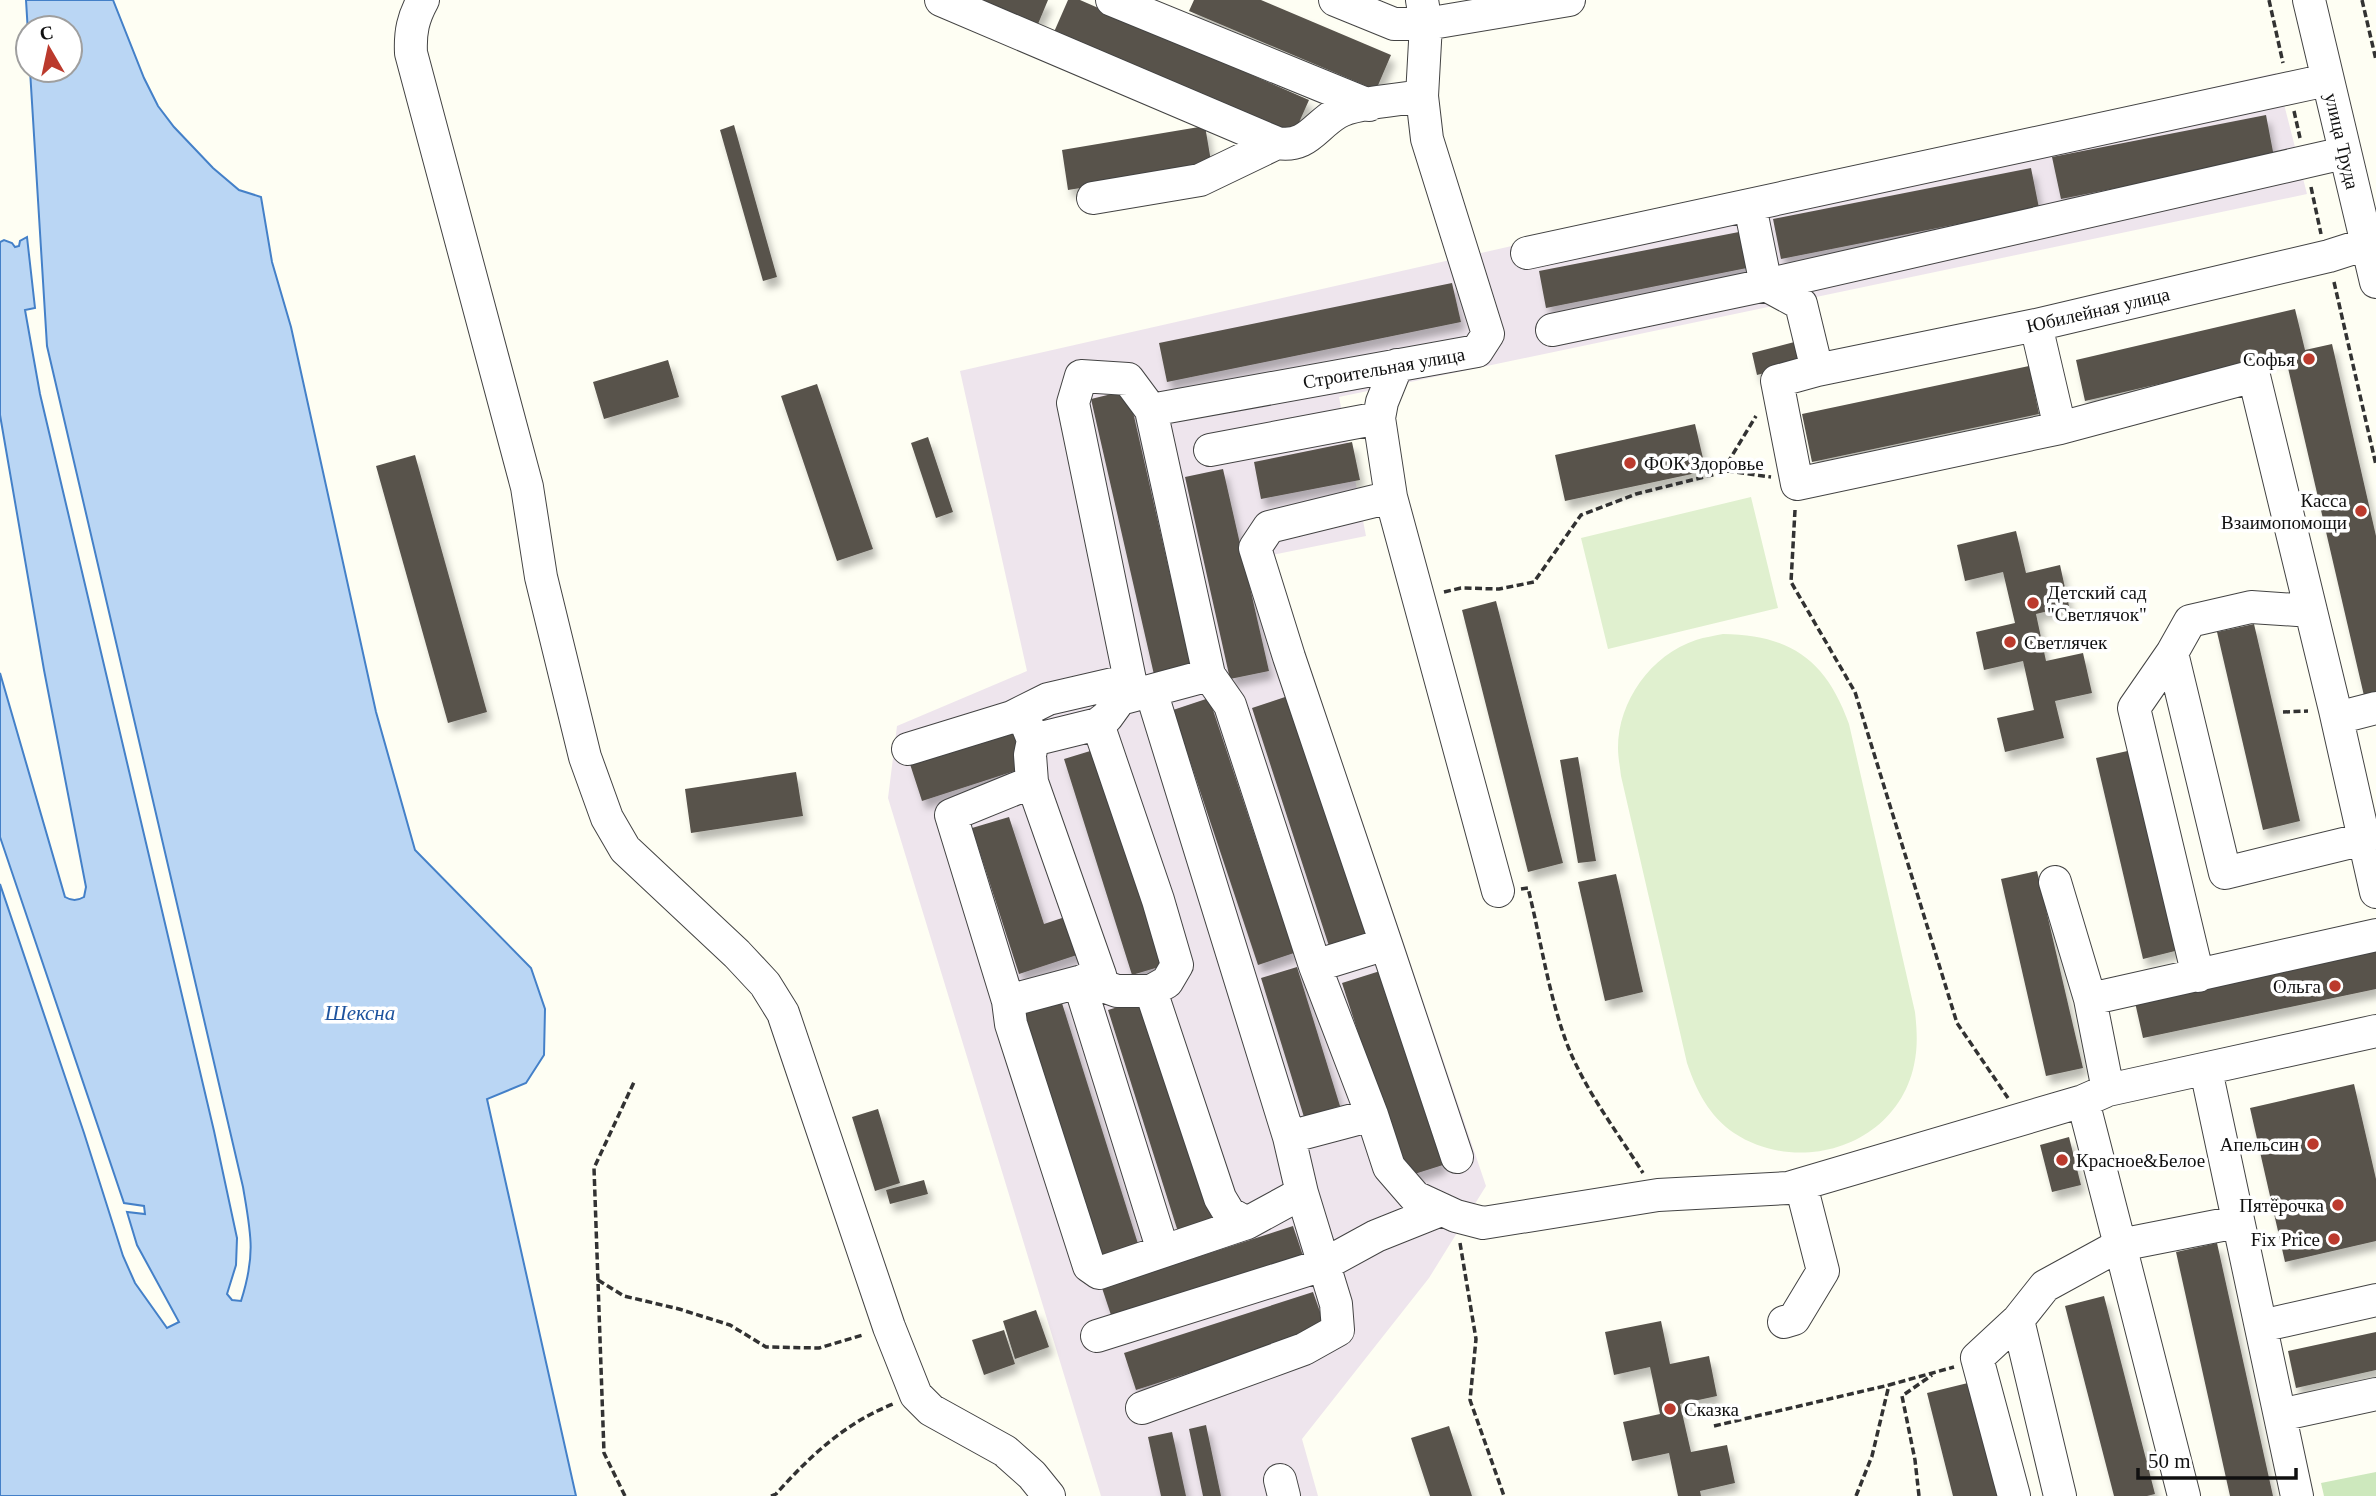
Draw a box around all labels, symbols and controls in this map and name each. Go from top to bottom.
north arrow [14,14,84,84]
text: С [38,21,55,44]
street label: улица Труда [2321,91,2363,192]
street label: Юбилейная улица [2024,283,2172,337]
street label: Строительная улица [1301,343,1467,393]
place label: Софья [2243,349,2295,370]
marker: Софья [2301,351,2317,367]
place label: ФОК Здоровье [1644,453,1764,474]
marker: ФОК Здоровье [1622,455,1638,471]
place label: Касса Взаимопомощи [2221,490,2348,533]
marker: Касса Взаимопомощи [2353,503,2369,519]
place label: Детский сад "Светлячок" [2047,582,2147,625]
marker: Детский сад "Светлячок" [2025,595,2041,611]
place label: Светлячек [2024,632,2108,653]
marker: Светлячек [2002,634,2018,650]
place label: Ольга [2273,976,2322,997]
marker: Ольга [2327,978,2343,994]
water label: Шексна [324,1001,395,1025]
place label: Апельсин [2220,1134,2299,1155]
marker: Апельсин [2305,1136,2321,1152]
place label: Красное&Белое [2076,1150,2205,1171]
marker: Красное&Белое [2054,1152,2070,1168]
place label: Пятёрочка [2239,1195,2325,1216]
marker: Пятёрочка [2330,1197,2346,1213]
place label: Fix Price [2251,1229,2320,1250]
marker: Fix Price [2326,1231,2342,1247]
place label: Сказка [1684,1399,1739,1420]
marker: Сказка [1662,1401,1678,1417]
scale bar [2138,1436,2296,1480]
text: 50 m [2148,1449,2191,1473]

